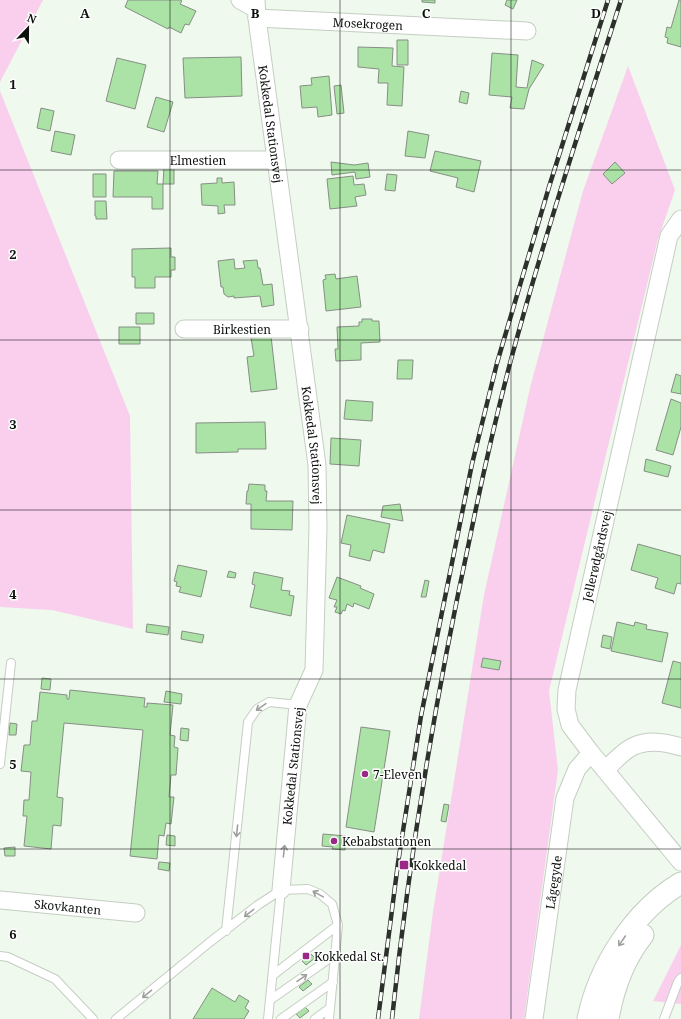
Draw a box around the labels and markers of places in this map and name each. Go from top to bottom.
place label: 7-Eleven [373,766,422,783]
marker: 7-Eleven [360,769,370,779]
place label: Kebabstationen [342,833,432,850]
marker: Kebabstationen [329,836,339,846]
place label: Kokkedal [413,857,466,874]
marker: Kokkedal [398,859,410,871]
place label: Kokkedal St. [314,948,384,965]
marker: Kokkedal St. [301,951,311,961]

